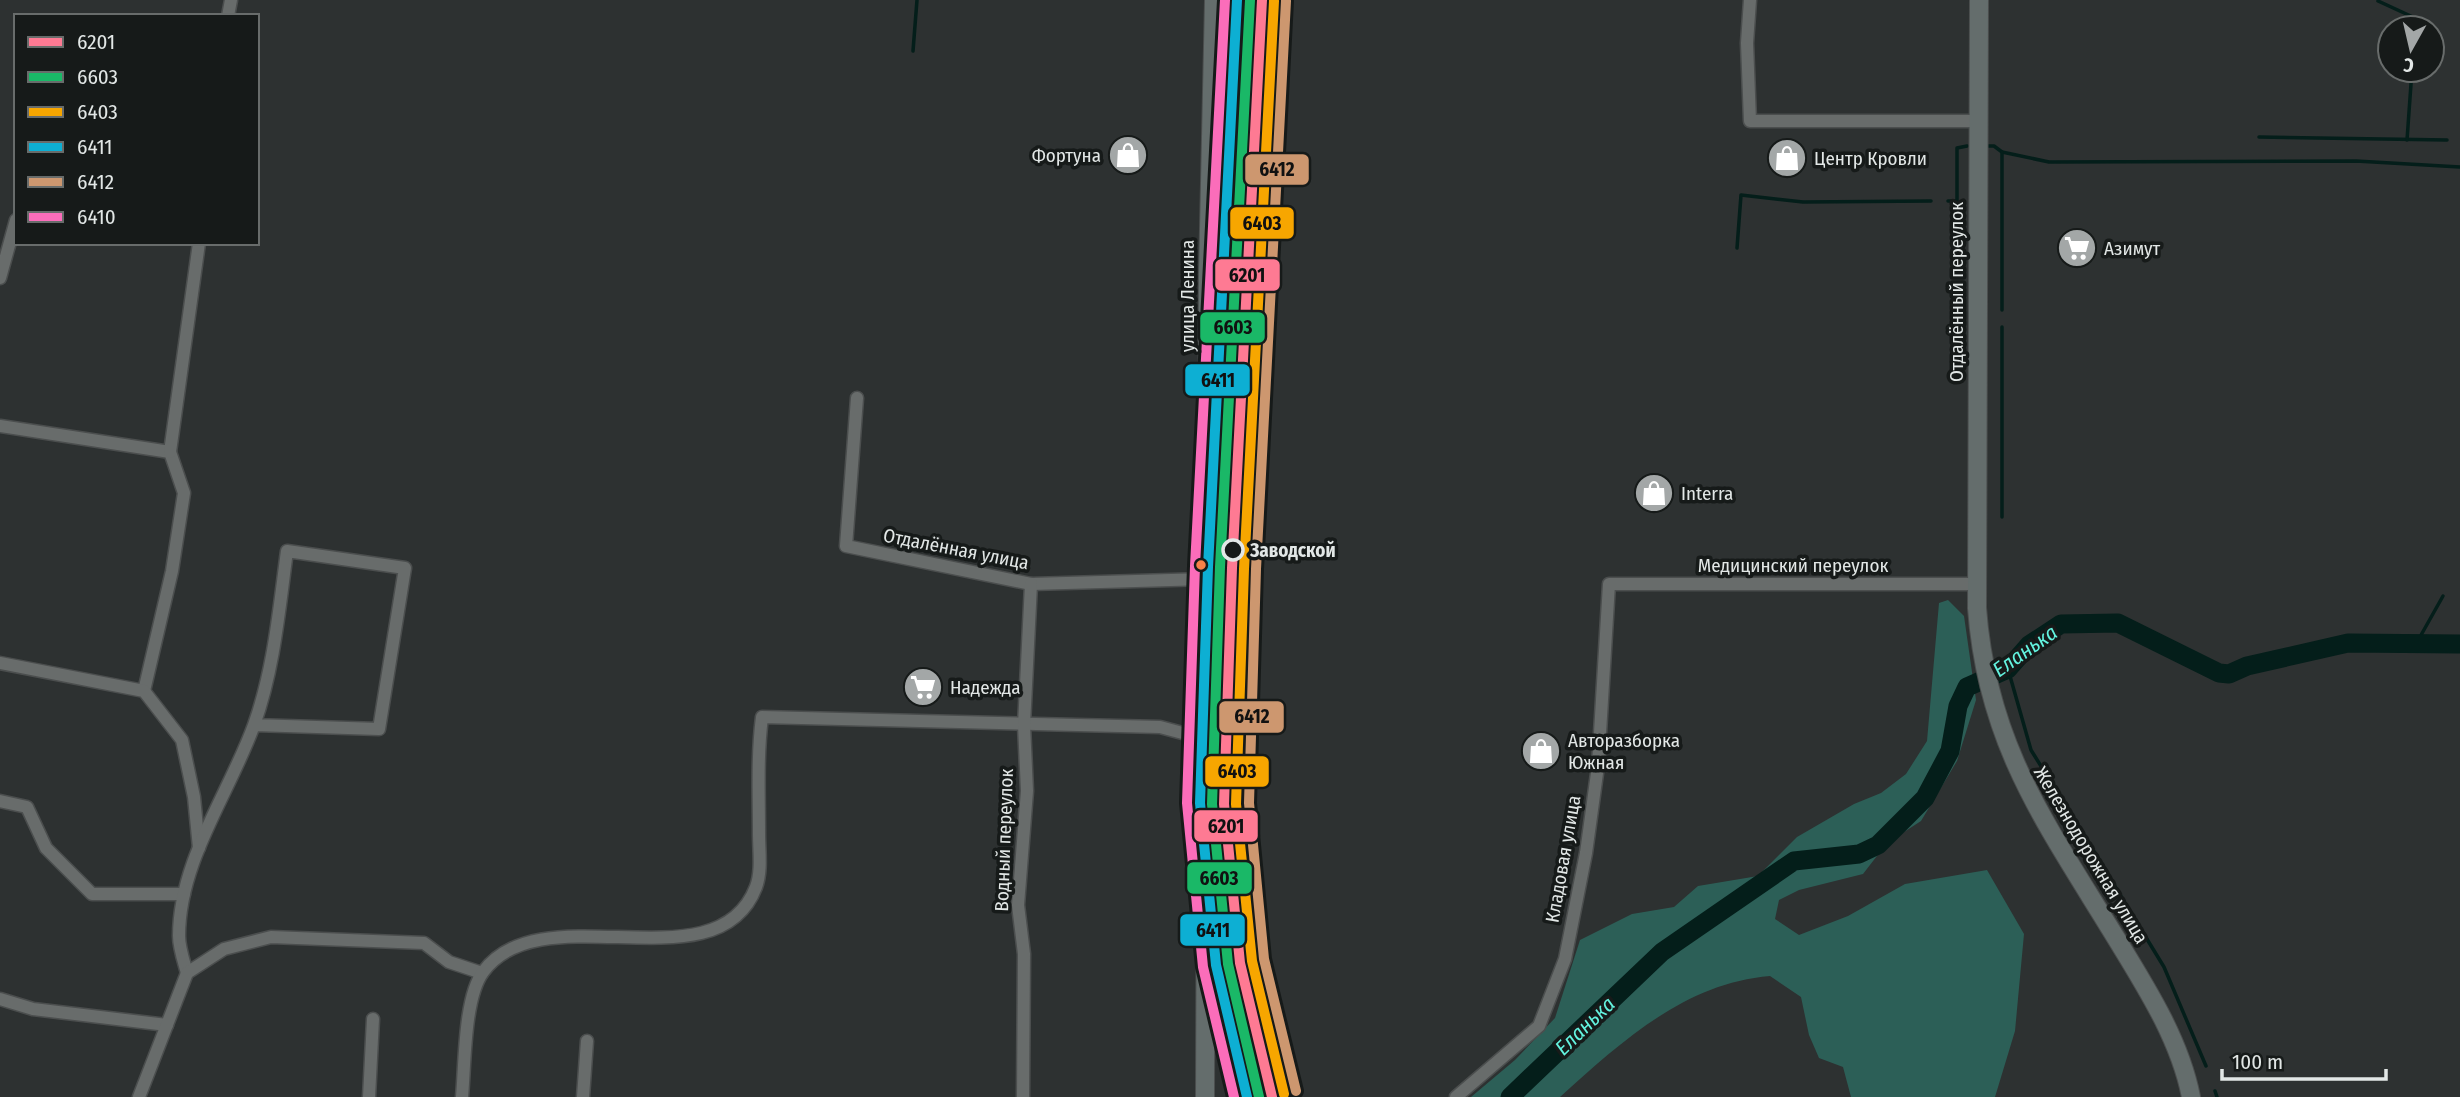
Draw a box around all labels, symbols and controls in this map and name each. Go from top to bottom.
legend [14,14,259,245]
north arrow [2376,14,2446,84]
text: 6201 [77,29,115,55]
text: С [2402,53,2415,77]
text: 6603 [77,64,118,90]
text: 6403 [77,99,118,125]
text: 6411 [77,134,113,160]
shop icon: Фортуна [1107,134,1149,176]
shop icon: Центр Кровли [1766,137,1808,179]
place label: Фортуна [1032,144,1101,167]
place label: Центр Кровли [1814,147,1927,170]
line badge: 6412 [1244,153,1310,186]
text: 6412 [1259,158,1295,181]
text: 6412 [77,169,114,195]
street label: Отдалённый переулок [1945,202,1968,382]
text: 6410 [77,204,116,230]
line badge: 6403 [1229,206,1295,240]
text: 6403 [1243,212,1281,235]
supermarket icon: Азимут [2056,227,2098,269]
place label: Азимут [2104,237,2161,260]
street label: улица Ленина [1176,240,1199,352]
line badge: 6201 [1214,258,1281,292]
text: 6201 [1229,264,1265,287]
line badge: 6603 [1199,311,1266,344]
text: 6603 [1213,316,1253,339]
line badge: 6411 [1184,363,1251,397]
text: 6411 [1201,369,1235,392]
shop icon: Interra [1633,472,1675,514]
place label: Interra [1681,482,1733,505]
street label: Отдалённая улица [881,524,1031,574]
marker: Заводской [1222,539,1244,561]
place label: Заводской [1249,539,1336,562]
street label: Медицинский переулок [1698,554,1888,577]
unlabelled marker [1194,558,1208,572]
water label: Еланька [1988,619,2062,683]
supermarket icon: Надежда [902,666,944,708]
place label: Надежда [950,676,1021,699]
line badge: 6412 [1218,700,1285,734]
text: 6412 [1234,705,1270,728]
place label: Авторазборка Южная [1568,729,1680,774]
shop icon: Авторазборка Южная [1520,730,1562,772]
line badge: 6403 [1204,755,1270,788]
text: 6403 [1218,760,1256,783]
street label: Железнодорожная улица [2029,762,2153,948]
street label: Водный переулок [990,768,1018,912]
street label: Кладовая улица [1540,794,1586,924]
line badge: 6201 [1193,809,1259,843]
text: 6201 [1208,815,1244,838]
line badge: 6603 [1186,861,1253,895]
text: 6603 [1199,867,1239,890]
line badge: 6411 [1179,913,1246,947]
text: 6411 [1196,919,1230,942]
water label: Еланька [1550,991,1620,1061]
scale bar [2222,1038,2386,1082]
text: 100 m [2232,1049,2283,1075]

